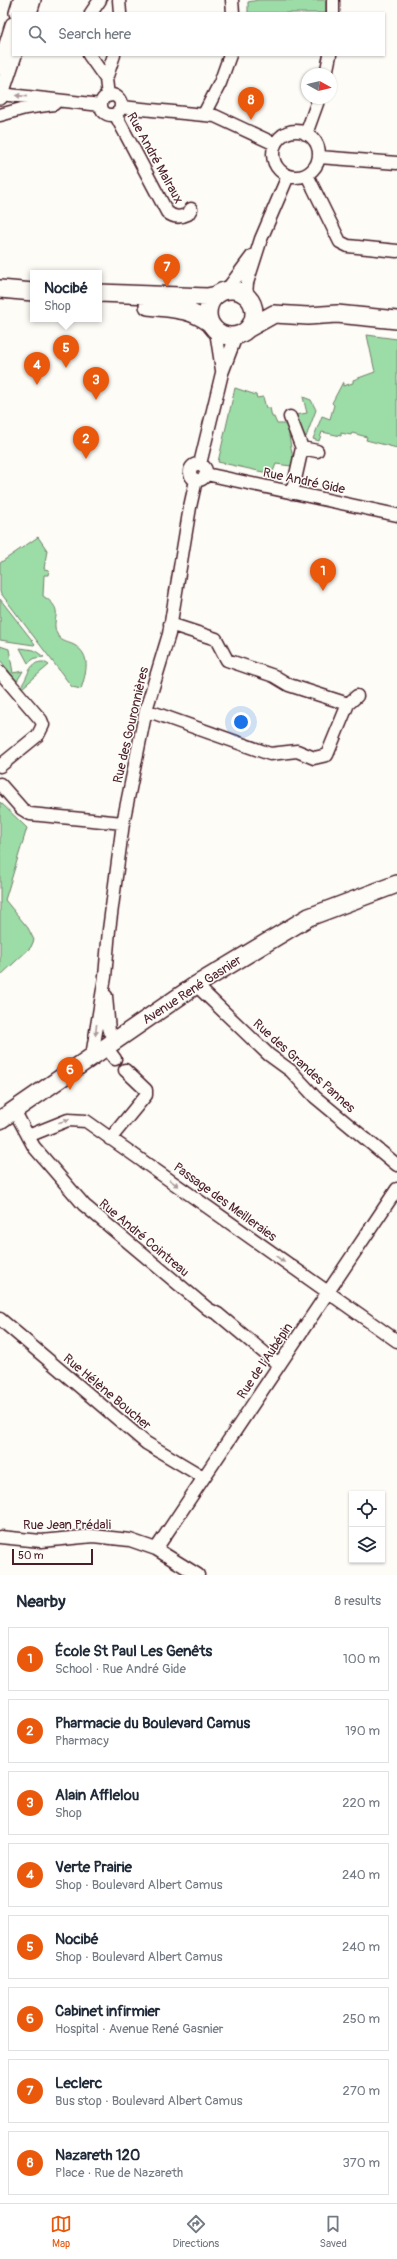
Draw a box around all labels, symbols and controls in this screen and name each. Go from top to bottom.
search box [12,12,385,56]
icon: search [26,23,48,45]
text: Search here [58,25,131,44]
north arrow [301,68,337,104]
pin: 8 [238,87,264,120]
one-way arrow [15,93,27,99]
street label: Rue André Malraux [123,110,187,206]
pin: 7 [154,254,180,287]
popup [30,270,102,322]
text: Nocibé [44,279,88,298]
text: Shop [44,298,71,314]
pin: 5 [53,335,79,368]
pin: 4 [24,352,50,385]
pin: 3 [83,367,109,400]
pin: 2 [73,426,99,459]
street label: Rue André Gide [261,464,347,498]
pin: 1 [310,558,336,591]
street label: Rue des Gouronnières [110,665,152,785]
your location [231,712,251,732]
street label: Avenue René Gasnier [140,952,245,1028]
street label: Rue des Grandes Pannes [250,1016,359,1116]
one-way arrow [92,1024,99,1036]
pin: 6 [57,1057,83,1090]
one-way arrow [59,1118,71,1124]
street label: Passage des Meilleraies [170,1159,280,1245]
one-way arrow [169,1179,180,1187]
street label: Rue André Cointreau [96,1196,192,1280]
one-way arrow [274,1255,285,1263]
street label: Rue de l'Aubépin [234,1320,296,1402]
street label: Rue Hélène Boucher [60,1351,154,1434]
map controls [349,1491,385,1563]
button: locate [349,1491,385,1527]
street label: Rue Jean Prédali [23,1517,111,1533]
button: layers [349,1527,385,1563]
scale bar [12,1547,93,1566]
text: 50 m [18,1549,44,1562]
text: Nearby [16,1591,65,1612]
text: 8 results [335,1593,381,1609]
text: École St Paul Les Genêts [55,1642,212,1661]
text: 1 [27,1651,33,1667]
text: 100 m [343,1651,380,1667]
text: School · Rue André Gide [55,1661,186,1677]
text: Pharmacie du Boulevard Camus [55,1714,250,1733]
text: 2 [26,1723,34,1739]
text: 190 m [345,1723,380,1739]
text: Pharmacy [55,1733,109,1749]
text: Alain Afflelou [55,1786,139,1805]
text: 3 [26,1795,34,1811]
text: 220 m [342,1795,380,1811]
text: Shop [55,1805,82,1821]
text: Verte Prairie [55,1858,132,1877]
text: 4 [26,1867,34,1883]
text: 240 m [342,1867,380,1883]
text: Shop · Boulevard Albert Camus [55,1877,223,1893]
text: Nocibé [55,1930,99,1949]
text: 5 [26,1939,34,1955]
text: 240 m [342,1939,380,1955]
text: Shop · Boulevard Albert Camus [55,1949,223,1965]
text: Cabinet infirmier [55,2002,160,2021]
text: 6 [26,2011,34,2027]
text: 250 m [342,2011,380,2027]
text: Hospital · Avenue René Gasnier [55,2021,223,2037]
text: Leclerc [55,2074,102,2093]
text: 7 [27,2083,33,2099]
text: 270 m [343,2083,380,2099]
text: Bus stop · Boulevard Albert Camus [55,2093,243,2109]
text: Nazareth 120 [55,2146,140,2165]
text: 8 [27,2155,33,2171]
text: 370 m [343,2155,380,2171]
text: Place · Rue de Nazareth [55,2165,183,2181]
tab: Map [50,2213,72,2250]
tab: Directions [172,2213,219,2250]
tab: Saved [320,2213,347,2250]

